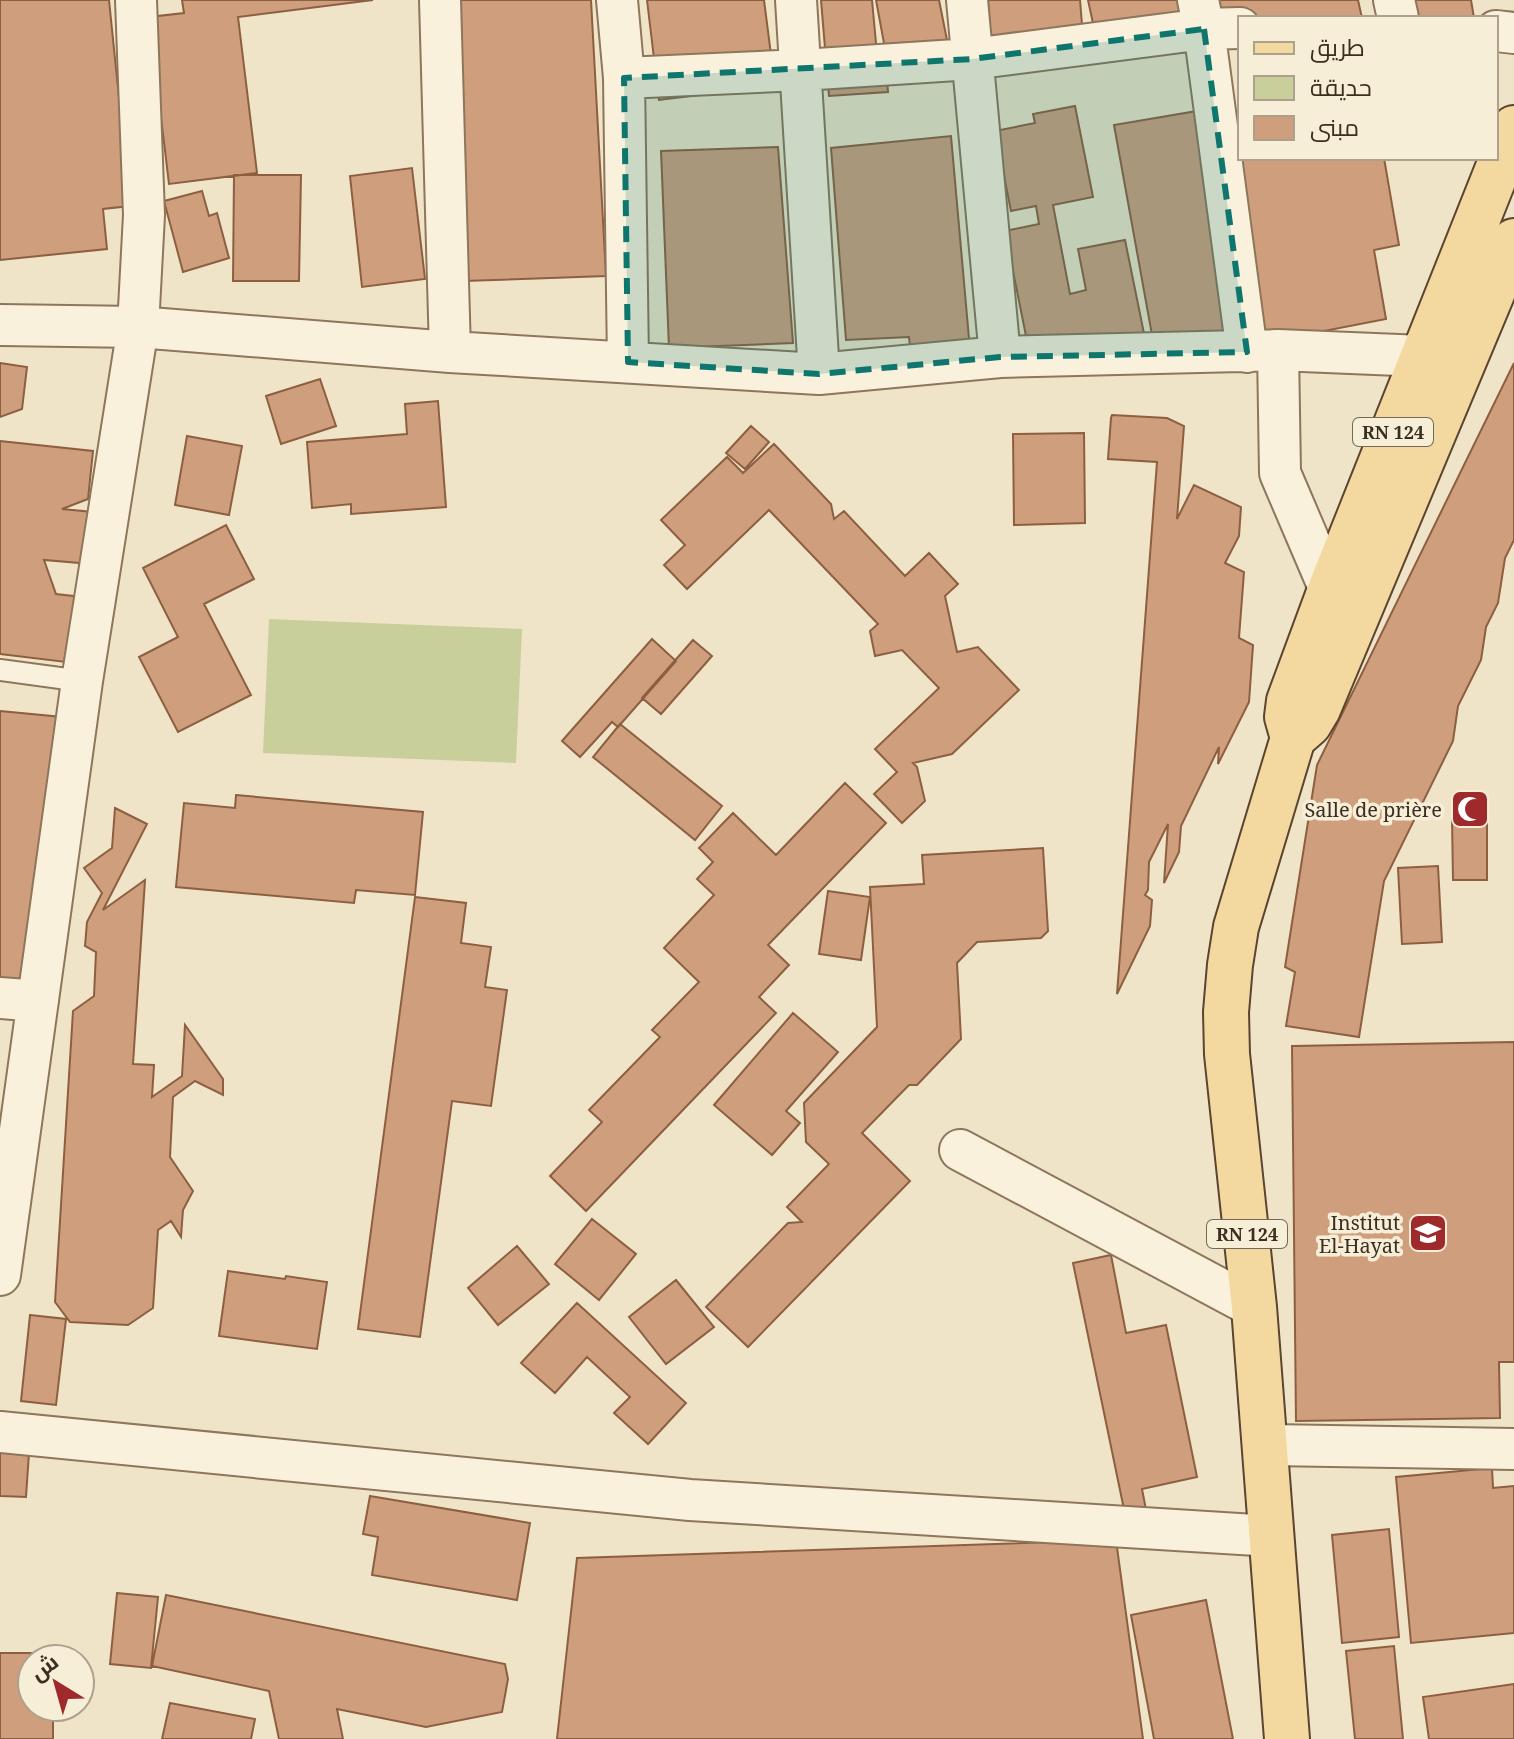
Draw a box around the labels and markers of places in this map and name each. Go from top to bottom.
mosque icon: Salle de prière [1449,788,1491,830]
place label: Salle de prière [1304,796,1442,823]
place label: Institut El-Hayat [1319,1209,1400,1259]
school or university icon: Institut El-Hayat [1407,1212,1449,1254]

